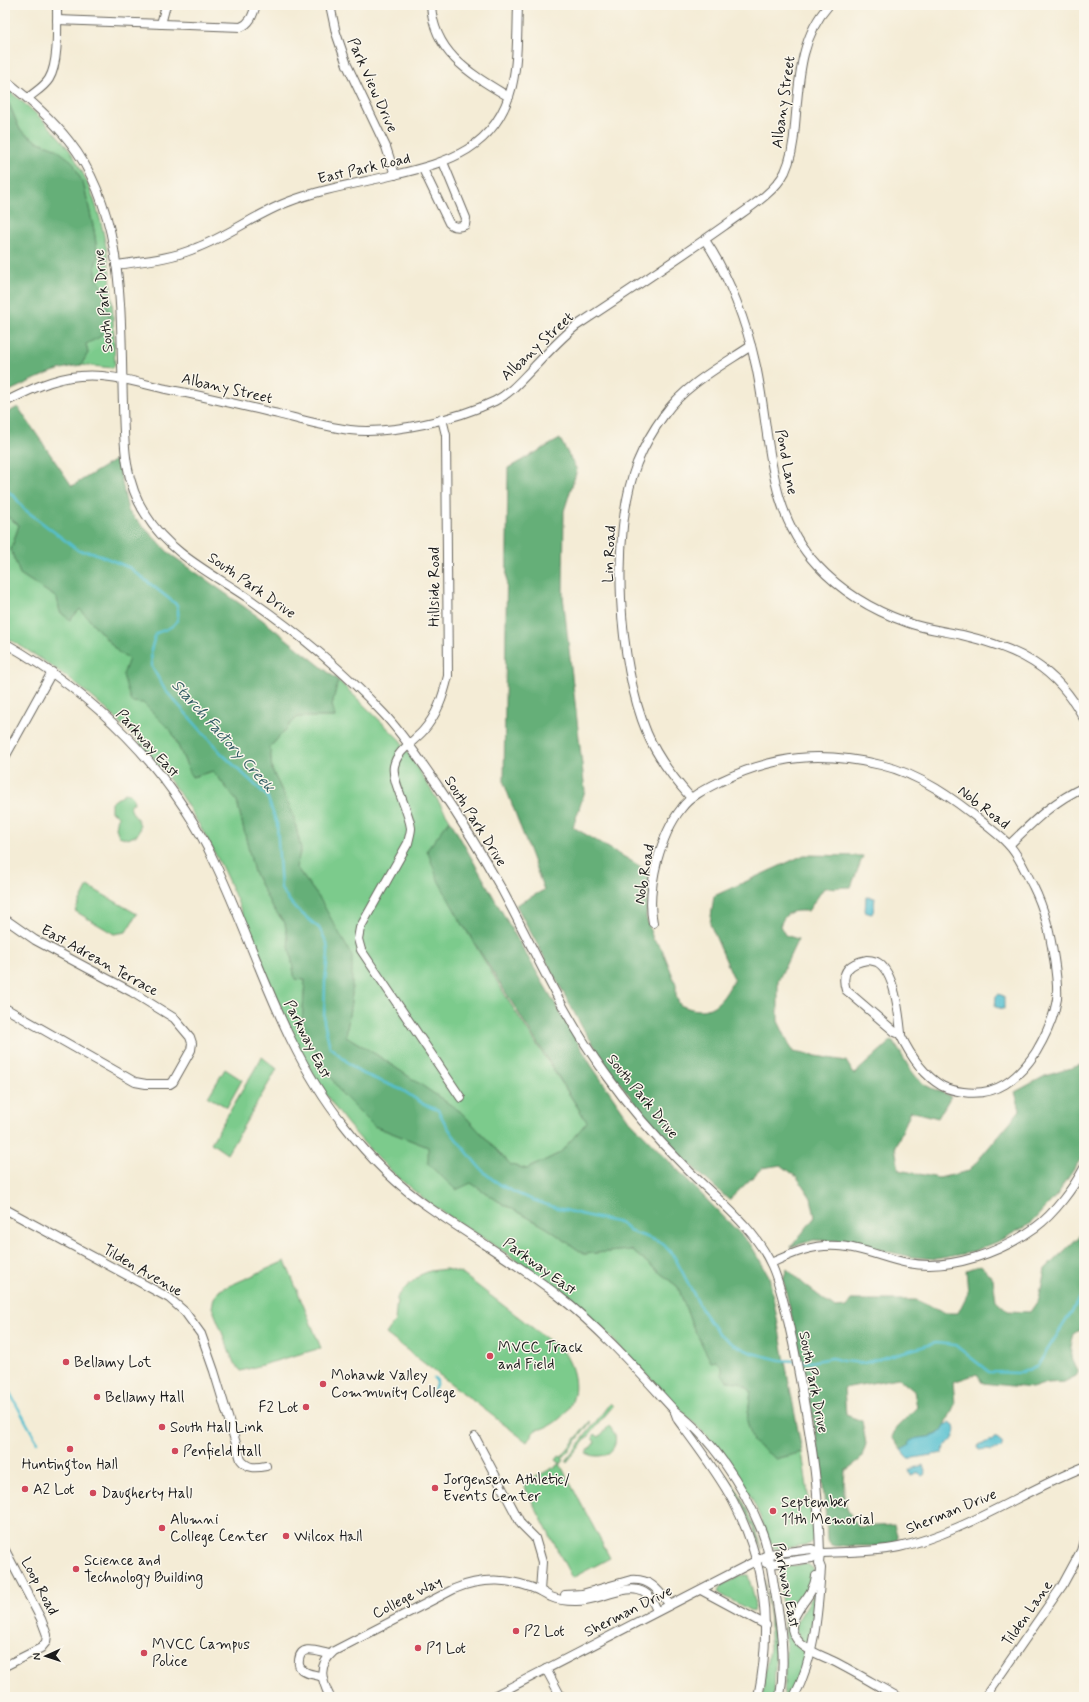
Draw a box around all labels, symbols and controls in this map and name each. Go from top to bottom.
street label: Park View Drive [342,35,402,136]
street label: Albany Street [768,54,800,150]
street label: East Park Road [316,149,412,189]
street label: South Park Drive [90,248,118,353]
street label: Albany Street [497,307,579,386]
street label: Albany Street [179,369,275,409]
street label: Pond Lane [770,428,802,497]
street label: Lin Road [599,525,621,583]
street label: Hillside Road [425,547,445,627]
street label: South Park Drive [203,548,300,624]
water label: Starch Factory Creek [167,675,280,798]
street label: Parkway East [111,705,184,783]
street label: South Park Drive [439,772,511,871]
street label: Nob Road [953,781,1014,834]
street label: Nob Road [630,842,660,906]
street label: East Adrean Terrace [37,920,162,1002]
street label: Parkway East [279,997,336,1083]
street label: South Park Drive [602,1050,683,1143]
street label: Parkway East [499,1233,581,1301]
street label: Tilden Avenue [99,1240,186,1302]
street label: South Park Drive [793,1329,833,1435]
place label: MVCC Track and Field [498,1338,584,1375]
marker: MVCC Track and Field [485,1351,495,1361]
place label: Bellamy Lot [74,1353,152,1373]
marker: Bellamy Lot [61,1357,71,1367]
place label: Mohawk Valley Community College [331,1366,456,1403]
marker: Mohawk Valley Community College [318,1379,328,1389]
place label: Bellamy Hall [105,1388,185,1408]
marker: Bellamy Hall [92,1392,102,1402]
place label: F2 Lot [258,1398,298,1418]
marker: F2 Lot [301,1402,311,1412]
place label: South Hall Link [170,1418,263,1438]
marker: South Hall Link [157,1422,167,1432]
place label: Penfield Hall [183,1442,262,1462]
marker: Huntington Hall [65,1444,75,1454]
marker: Penfield Hall [170,1446,180,1456]
place label: Huntington Hall [22,1455,118,1476]
place label: Jorgensen Athletic/ Events Center [443,1470,570,1507]
place label: A2 Lot [33,1480,75,1500]
marker: Jorgensen Athletic/ Events Center [430,1483,440,1493]
marker: A2 Lot [20,1484,30,1494]
place label: Daugherty Hall [101,1484,192,1505]
street label: Sherman Drive [903,1485,1000,1539]
marker: Daugherty Hall [88,1488,98,1498]
place label: September 11th Memorial [781,1493,874,1530]
marker: September 11th Memorial [768,1506,778,1516]
place label: Alumni College Center [170,1510,269,1547]
marker: Alumni College Center [157,1523,167,1533]
place label: Wilcox Hall [294,1527,363,1547]
marker: Wilcox Hall [281,1531,291,1541]
street label: Parkway East [768,1541,804,1630]
place label: Science and Technology Building [84,1551,203,1589]
street label: Loop Road [16,1554,63,1619]
marker: Science and Technology Building [71,1564,81,1574]
street label: College Way [369,1572,446,1624]
street label: Tilden Lane [998,1577,1058,1651]
street label: Sherman Drive [581,1581,676,1643]
place label: P2 Lot [524,1622,565,1642]
marker: P2 Lot [511,1626,521,1636]
place label: MVCC Campus Police [152,1635,250,1672]
north arrow [26,1636,66,1676]
place label: P1 Lot [426,1639,466,1659]
marker: P1 Lot [413,1643,423,1653]
marker: MVCC Campus Police [139,1648,149,1658]
text: N [30,1652,44,1660]

